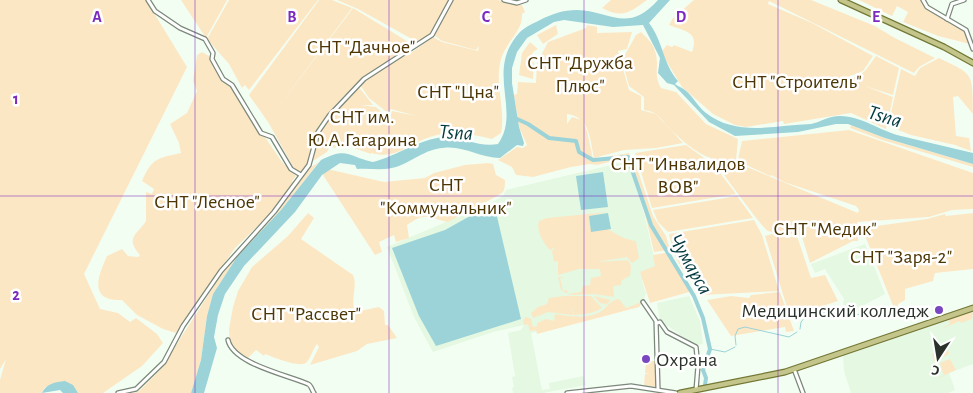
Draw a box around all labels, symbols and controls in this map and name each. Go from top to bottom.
text: A [92,9,102,25]
text: B [287,9,297,25]
text: C [482,9,491,25]
text: D [676,9,687,25]
text: E [872,9,880,25]
park label: СНТ "Дачное" [307,37,415,57]
park label: СНТ "Дружба Плюс" [527,53,633,96]
park label: СНТ "Строитель" [732,72,862,92]
park label: СНТ "Цна" [417,82,499,102]
text: 1 [13,91,19,107]
water label: Tsna [865,101,904,132]
park label: СНТ им. Ю.А.Гагарина [307,107,417,150]
water label: Tsna [438,121,474,144]
park label: СНТ "Инвалидов ВОВ" [611,154,745,197]
park label: СНТ "Коммунальник" [380,175,512,218]
park label: СНТ "Лесное" [154,192,260,212]
park label: СНТ "Медик" [773,219,877,239]
water label: Чумарса [664,230,716,299]
park label: СНТ "Заря-2" [850,247,952,267]
text: 2 [12,287,20,303]
place label: Медицинский колледж [741,301,929,321]
park label: СНТ "Рассвет" [251,304,361,324]
marker: Медицинский колледж [933,304,945,316]
north arrow [913,333,963,383]
place label: Охрана [656,350,717,370]
marker: Охрана [640,353,652,365]
text: С [930,362,941,377]

